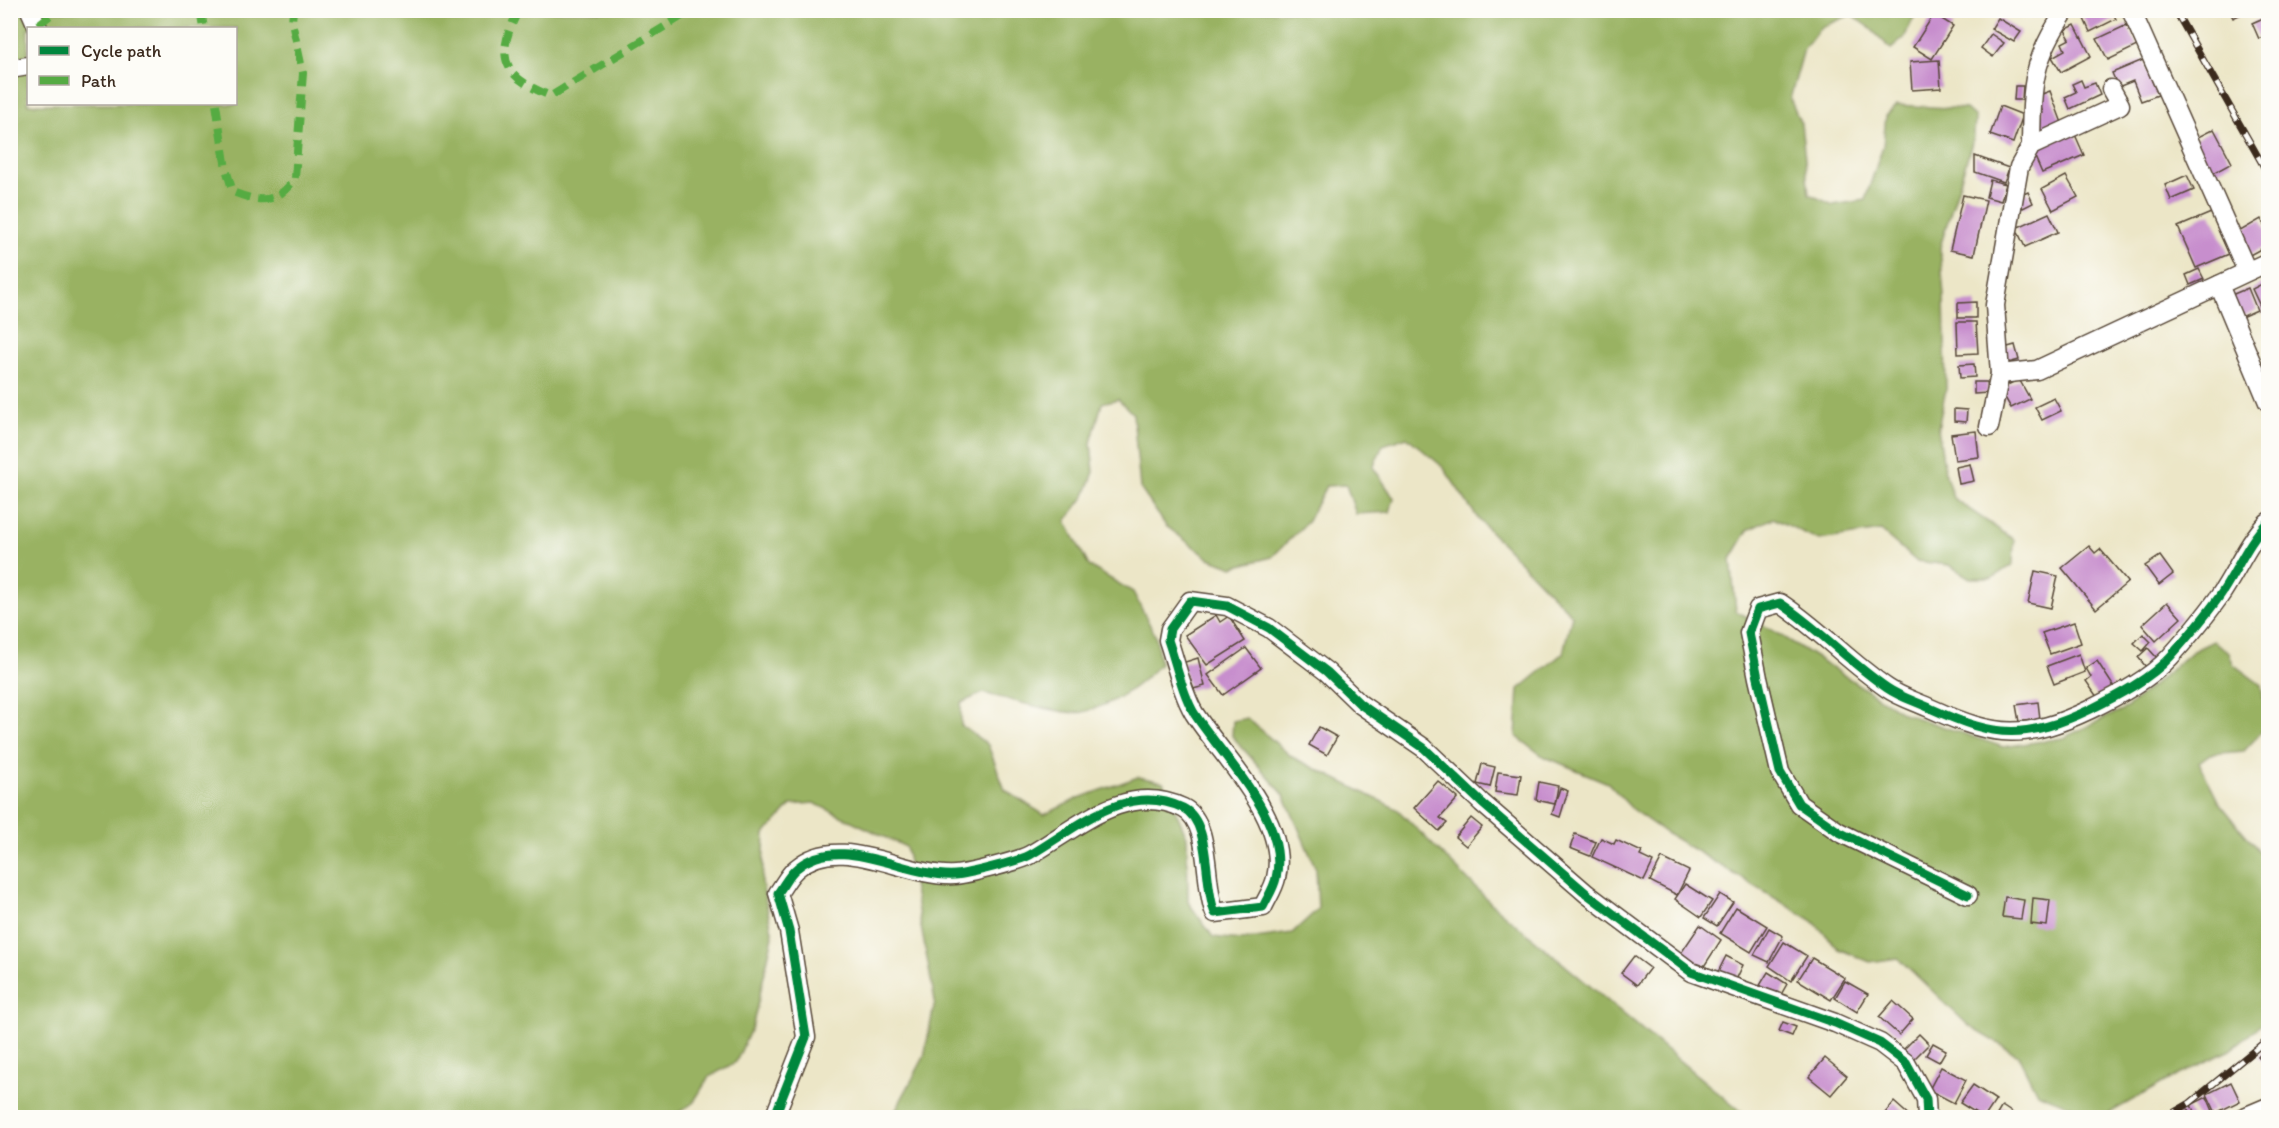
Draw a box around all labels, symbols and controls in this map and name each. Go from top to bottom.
legend [27,27,237,105]
text: Cycle path [81,40,162,62]
text: Path [81,70,116,92]

